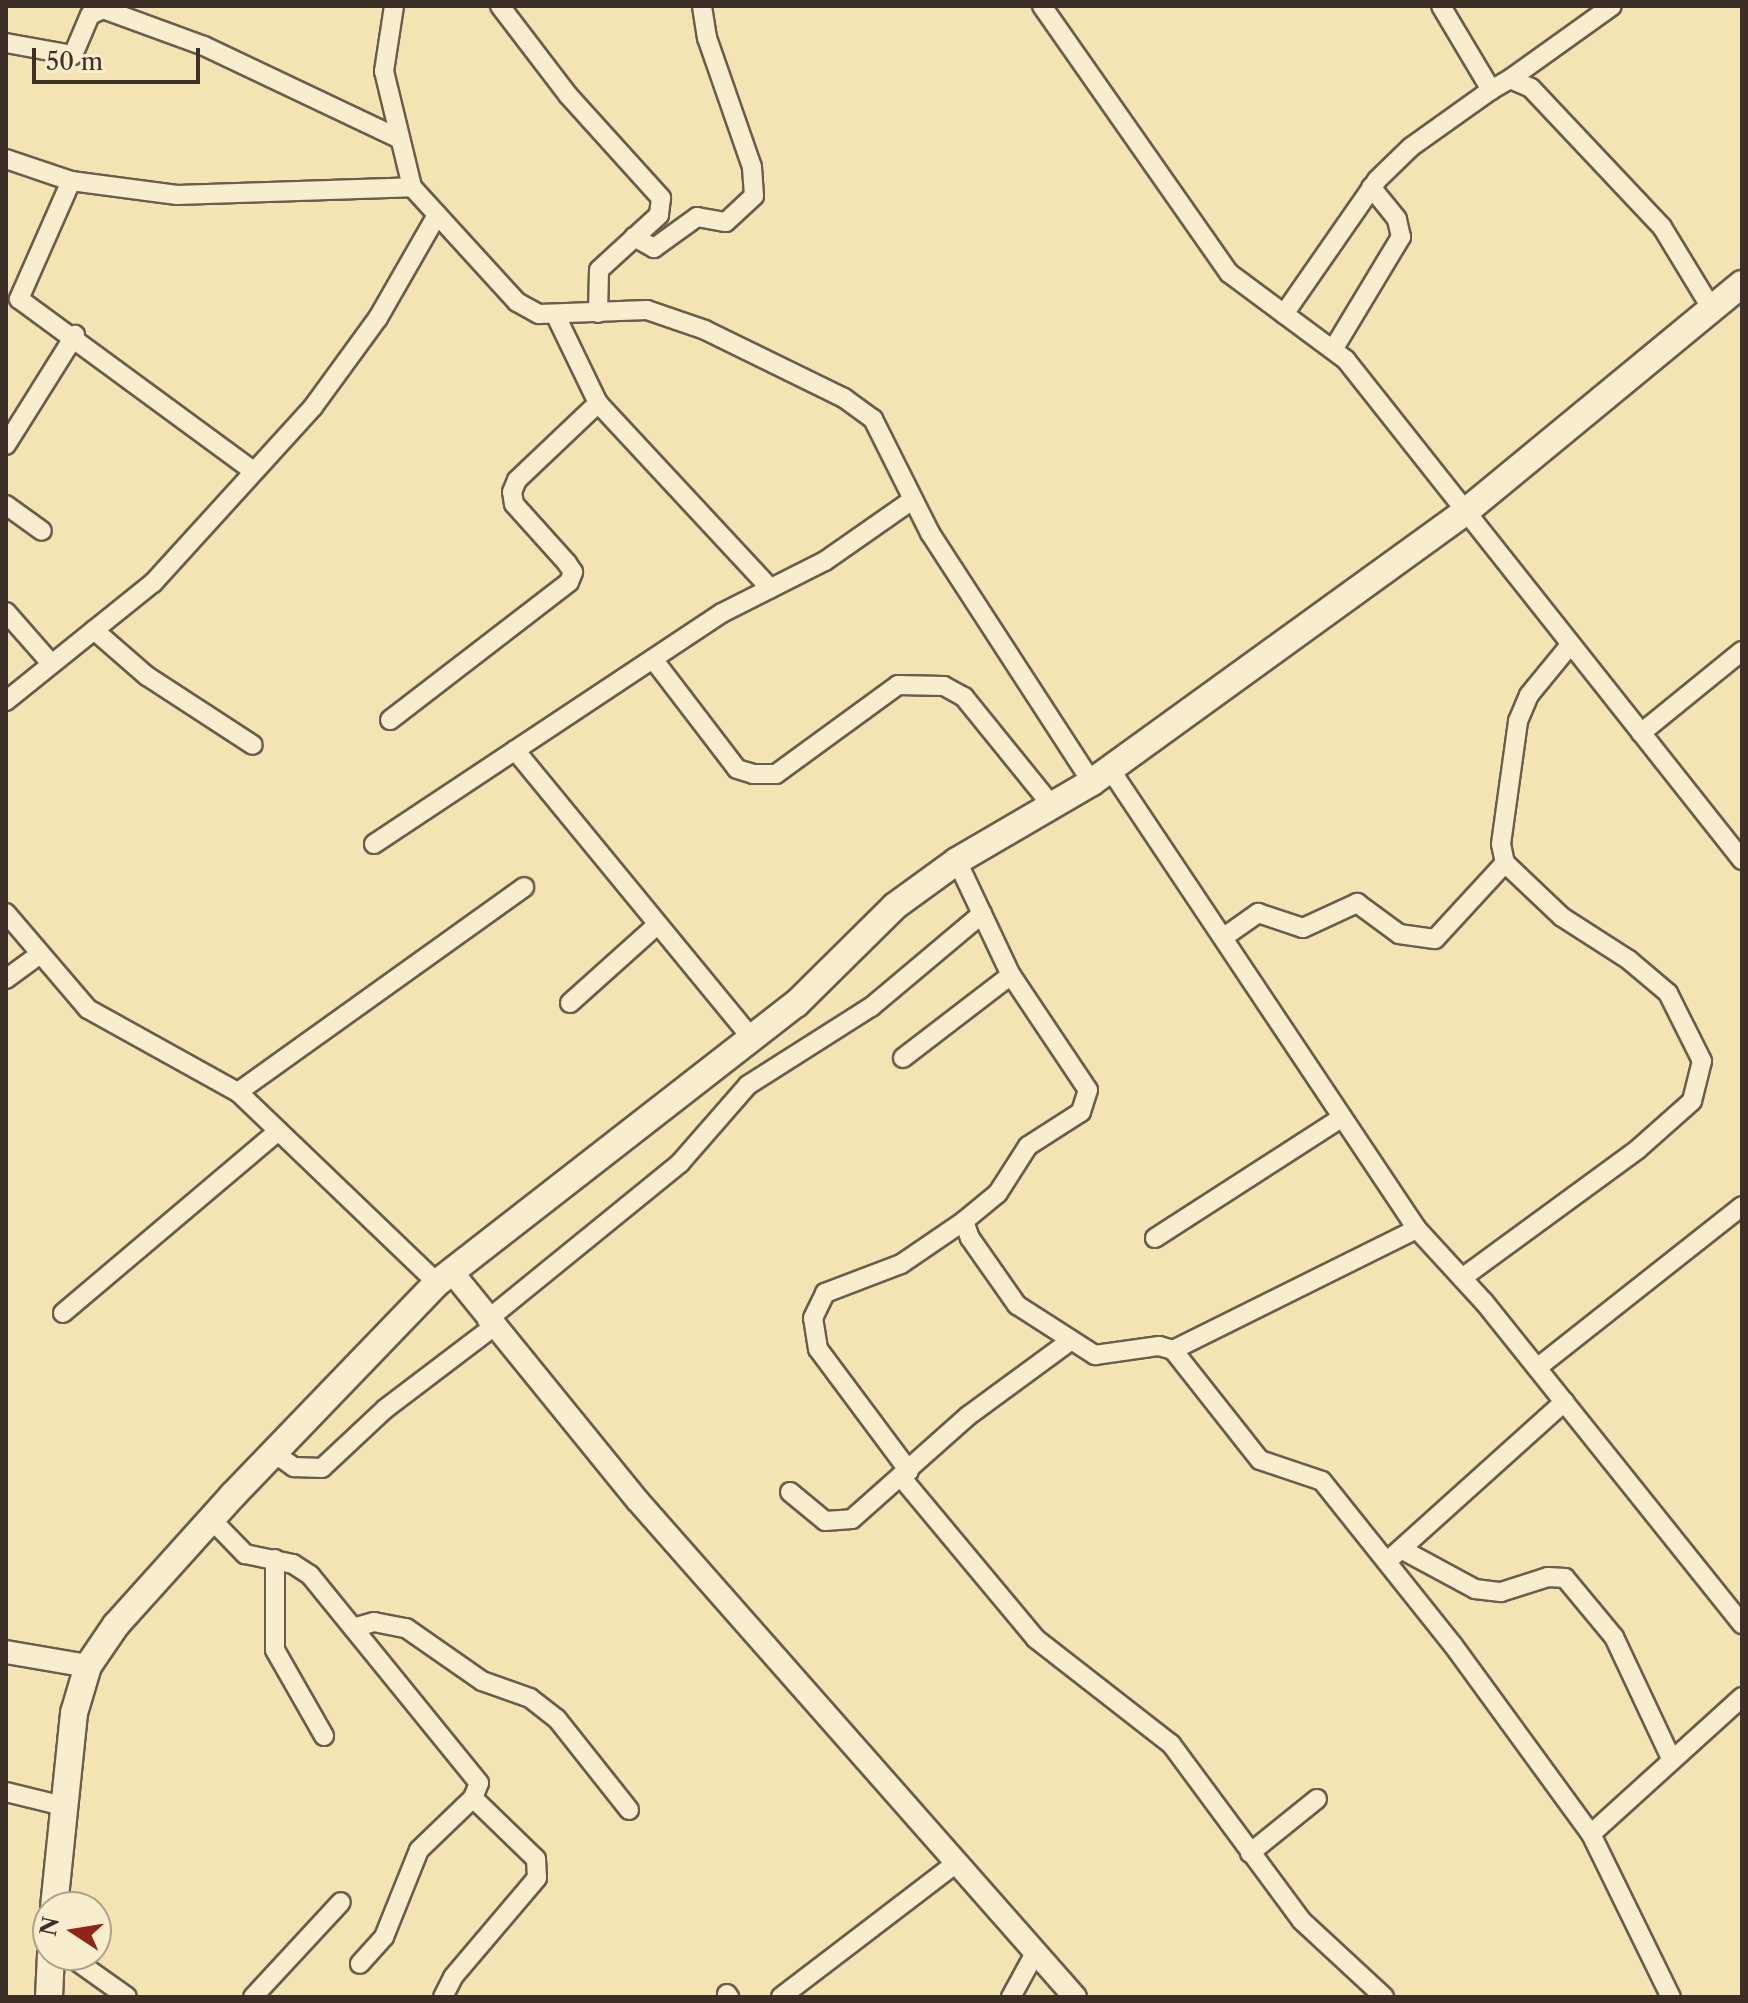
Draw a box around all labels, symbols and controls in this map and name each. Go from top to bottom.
scale bar [36,32,204,82]
text: 50 m [46,47,103,76]
north arrow [32,1891,112,1971]
text: N [35,1914,65,1938]

